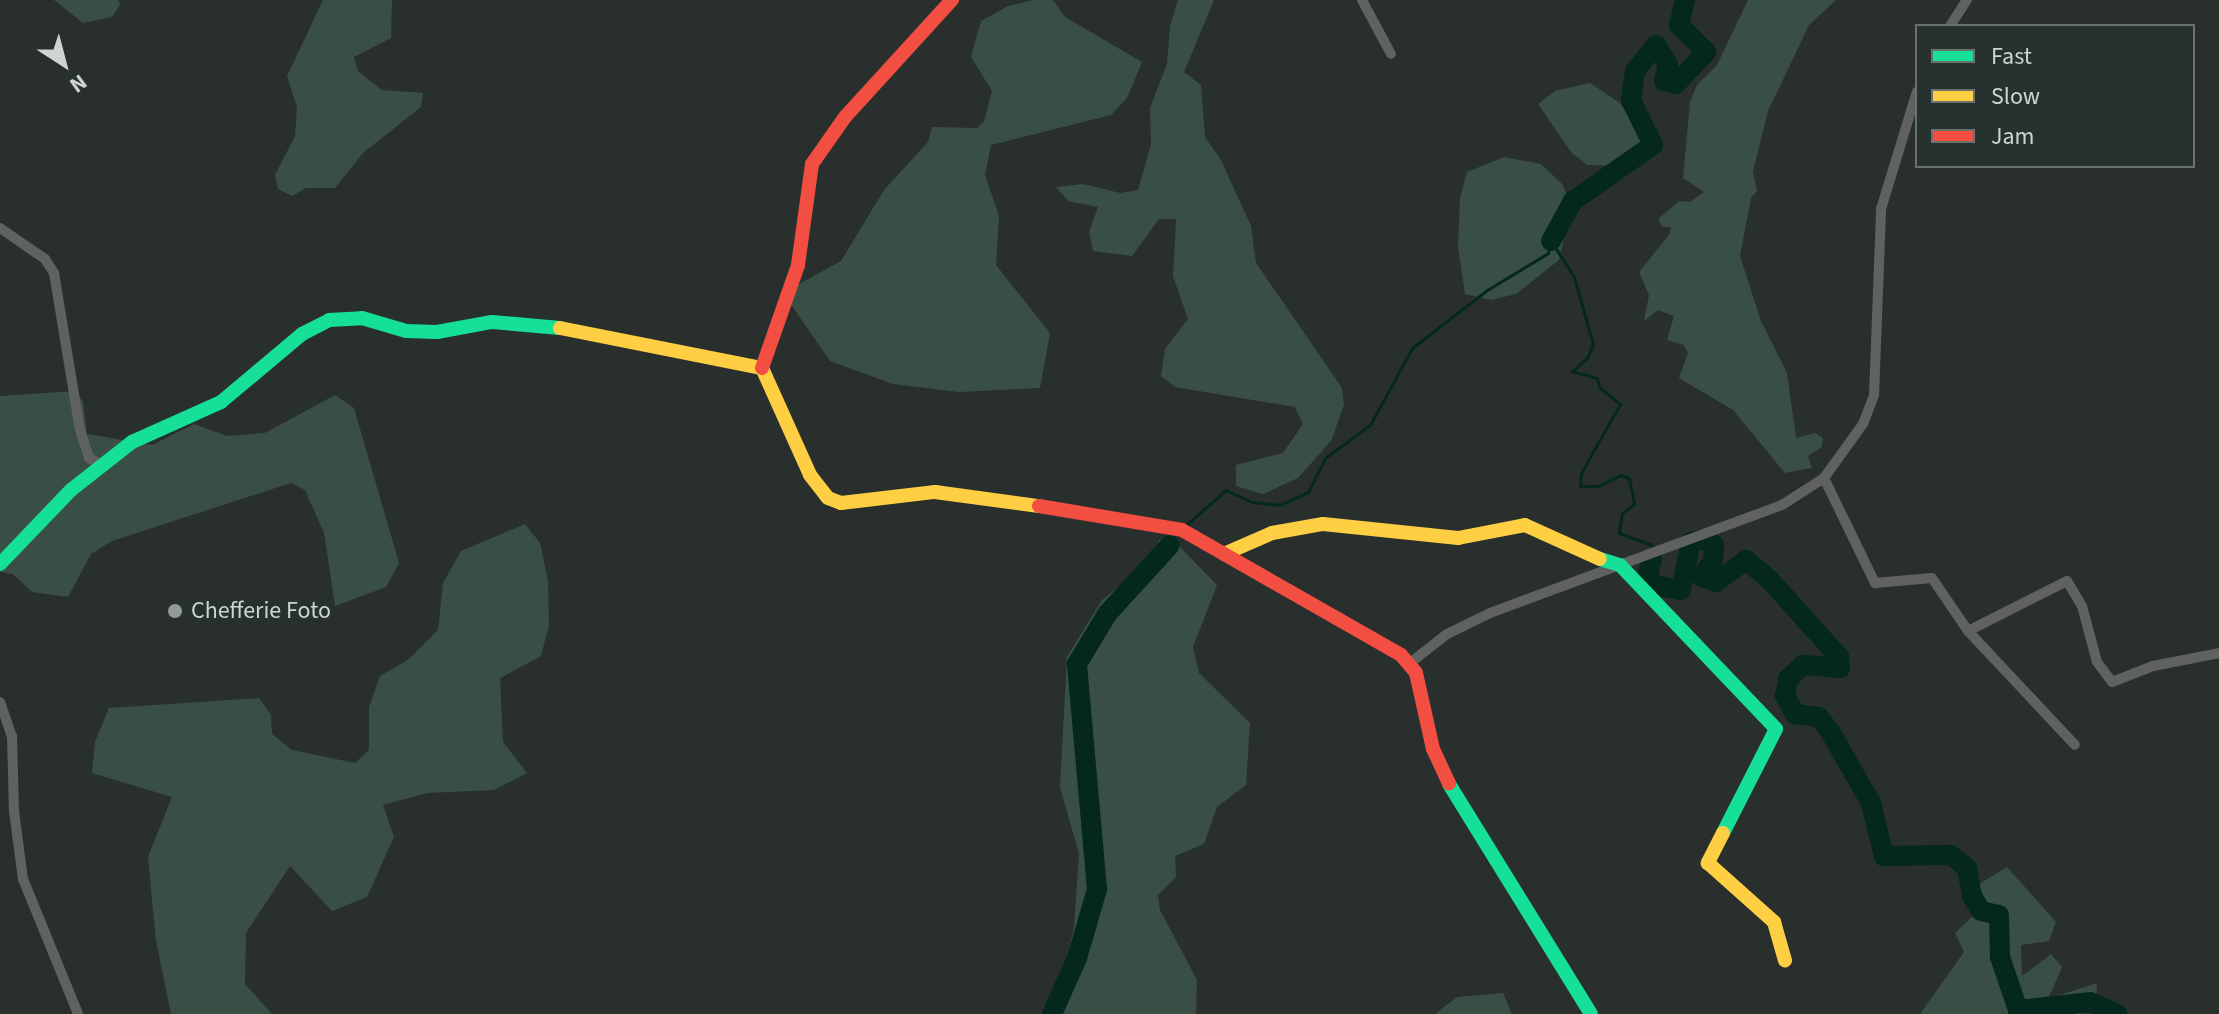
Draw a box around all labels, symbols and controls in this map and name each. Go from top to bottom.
north arrow [24,24,104,104]
legend [1915,24,2195,168]
text: Fast [1991,39,2032,74]
text: N [63,66,93,101]
text: Slow [1991,79,2040,114]
text: Jam [1991,119,2035,154]
place label: Chefferie Foto [191,597,331,625]
marker: Chefferie Foto [166,602,184,620]

